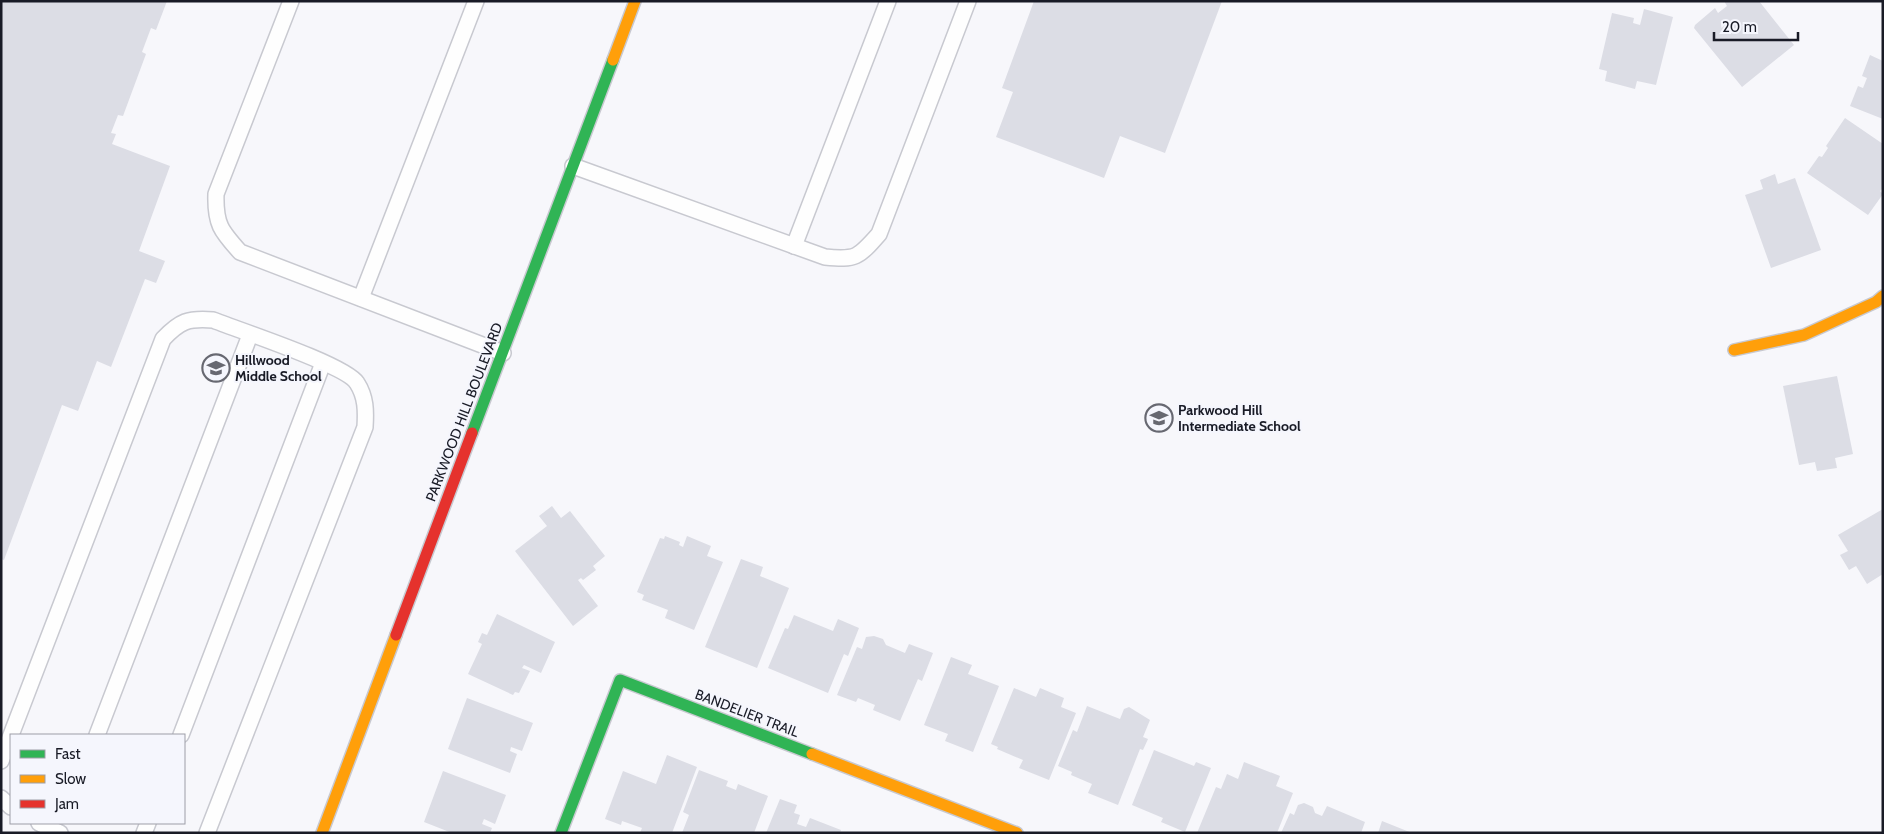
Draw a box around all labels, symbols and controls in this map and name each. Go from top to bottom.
scale bar [1714,10,1798,42]
text: 20 m [1722,18,1757,36]
street label: PARKWOOD HILL BOULEVARD [422,320,506,504]
place label: Hillwood Middle School [235,351,322,385]
school or university icon: Hillwood Middle School [201,353,231,383]
place label: Parkwood Hill Intermediate School [1178,401,1301,435]
school or university icon: Parkwood Hill Intermediate School [1144,403,1174,433]
street label: BANDELIER TRAIL [693,685,801,741]
legend [10,734,185,824]
text: Fast [55,745,80,763]
text: Slow [55,770,86,788]
text: Jam [54,795,79,813]

